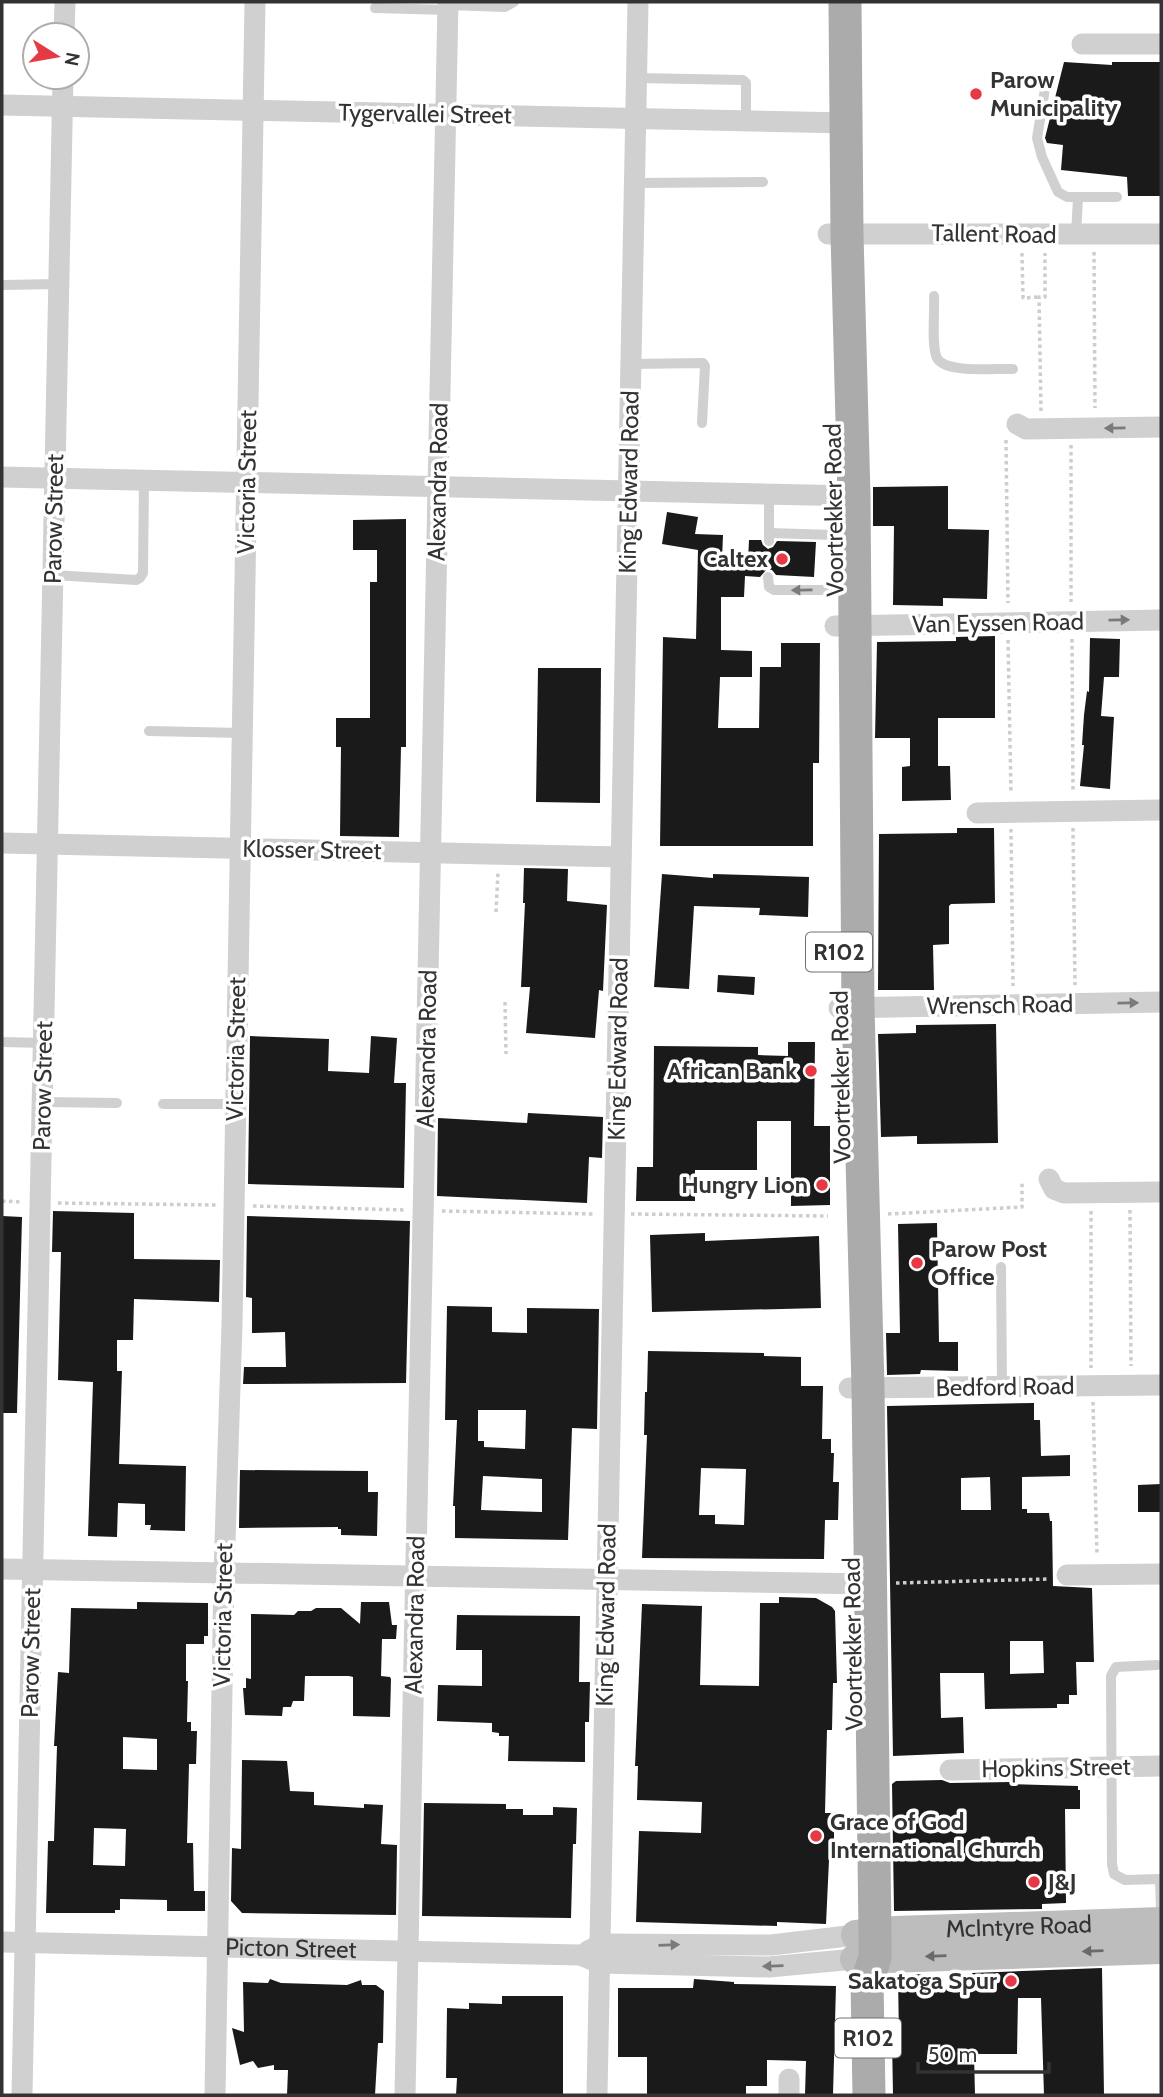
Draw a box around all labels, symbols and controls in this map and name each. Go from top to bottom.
north arrow [21,21,91,91]
text: N [60,50,85,68]
place label: Parow Municipality [990,65,1118,122]
marker: Parow Municipality [968,86,984,102]
street label: Tygervallei Street [338,97,512,130]
street label: Tallent Road [931,218,1057,249]
street label: King Edward Road [612,390,645,574]
street label: Alexandra Road [422,403,453,561]
street label: Victoria Street [231,410,262,554]
one-way arrow [1104,422,1126,434]
street label: Voortrekker Road [817,423,850,597]
street label: Parow Street [38,454,69,584]
place label: Caltex [703,544,768,573]
marker: Caltex [774,551,790,567]
one-way arrow [790,584,812,596]
street label: Van Eyssen Road [912,607,1084,638]
one-way arrow [1108,615,1130,626]
street label: Klosser Street [242,834,382,865]
road number: R102 [806,932,872,972]
street label: King Edward Road [601,957,634,1141]
street label: Alexandra Road [411,970,442,1128]
street label: Victoria Street [220,977,251,1121]
street label: Wrensch Road [927,989,1073,1020]
street label: Voortrekker Road [824,990,857,1164]
one-way arrow [1118,997,1140,1009]
street label: Parow Street [27,1021,58,1151]
place label: African Bank [667,1056,797,1085]
marker: African Bank [803,1063,819,1079]
place label: Hungry Lion [681,1170,808,1199]
marker: Hungry Lion [814,1177,830,1193]
place label: Parow Post Office [931,1234,1047,1291]
marker: Parow Post Office [909,1255,925,1271]
street label: Bedford Road [935,1371,1075,1402]
street label: King Edward Road [589,1523,622,1707]
street label: Alexandra Road [399,1536,430,1694]
street label: Victoria Street [207,1543,238,1687]
street label: Voortrekker Road [836,1557,869,1731]
street label: Parow Street [15,1588,46,1718]
street label: Hopkins Street [981,1752,1131,1783]
place label: Grace of God International Church [830,1807,1041,1864]
marker: Grace of God International Church [808,1828,824,1844]
place label: J&J [1047,1867,1077,1896]
marker: J&J [1026,1874,1042,1890]
street label: McIntyre Road [945,1909,1092,1943]
street label: Picton Street [225,1932,357,1964]
one-way arrow [658,1939,680,1950]
one-way arrow [1082,1946,1104,1957]
one-way arrow [925,1950,947,1962]
one-way arrow [762,1960,784,1971]
place label: Sakatoga Spur [848,1966,997,1995]
marker: Sakatoga Spur [1003,1973,1019,1989]
road number: R102 [835,2019,901,2058]
scale bar [918,2030,1049,2074]
text: 50 m [928,2042,977,2067]

